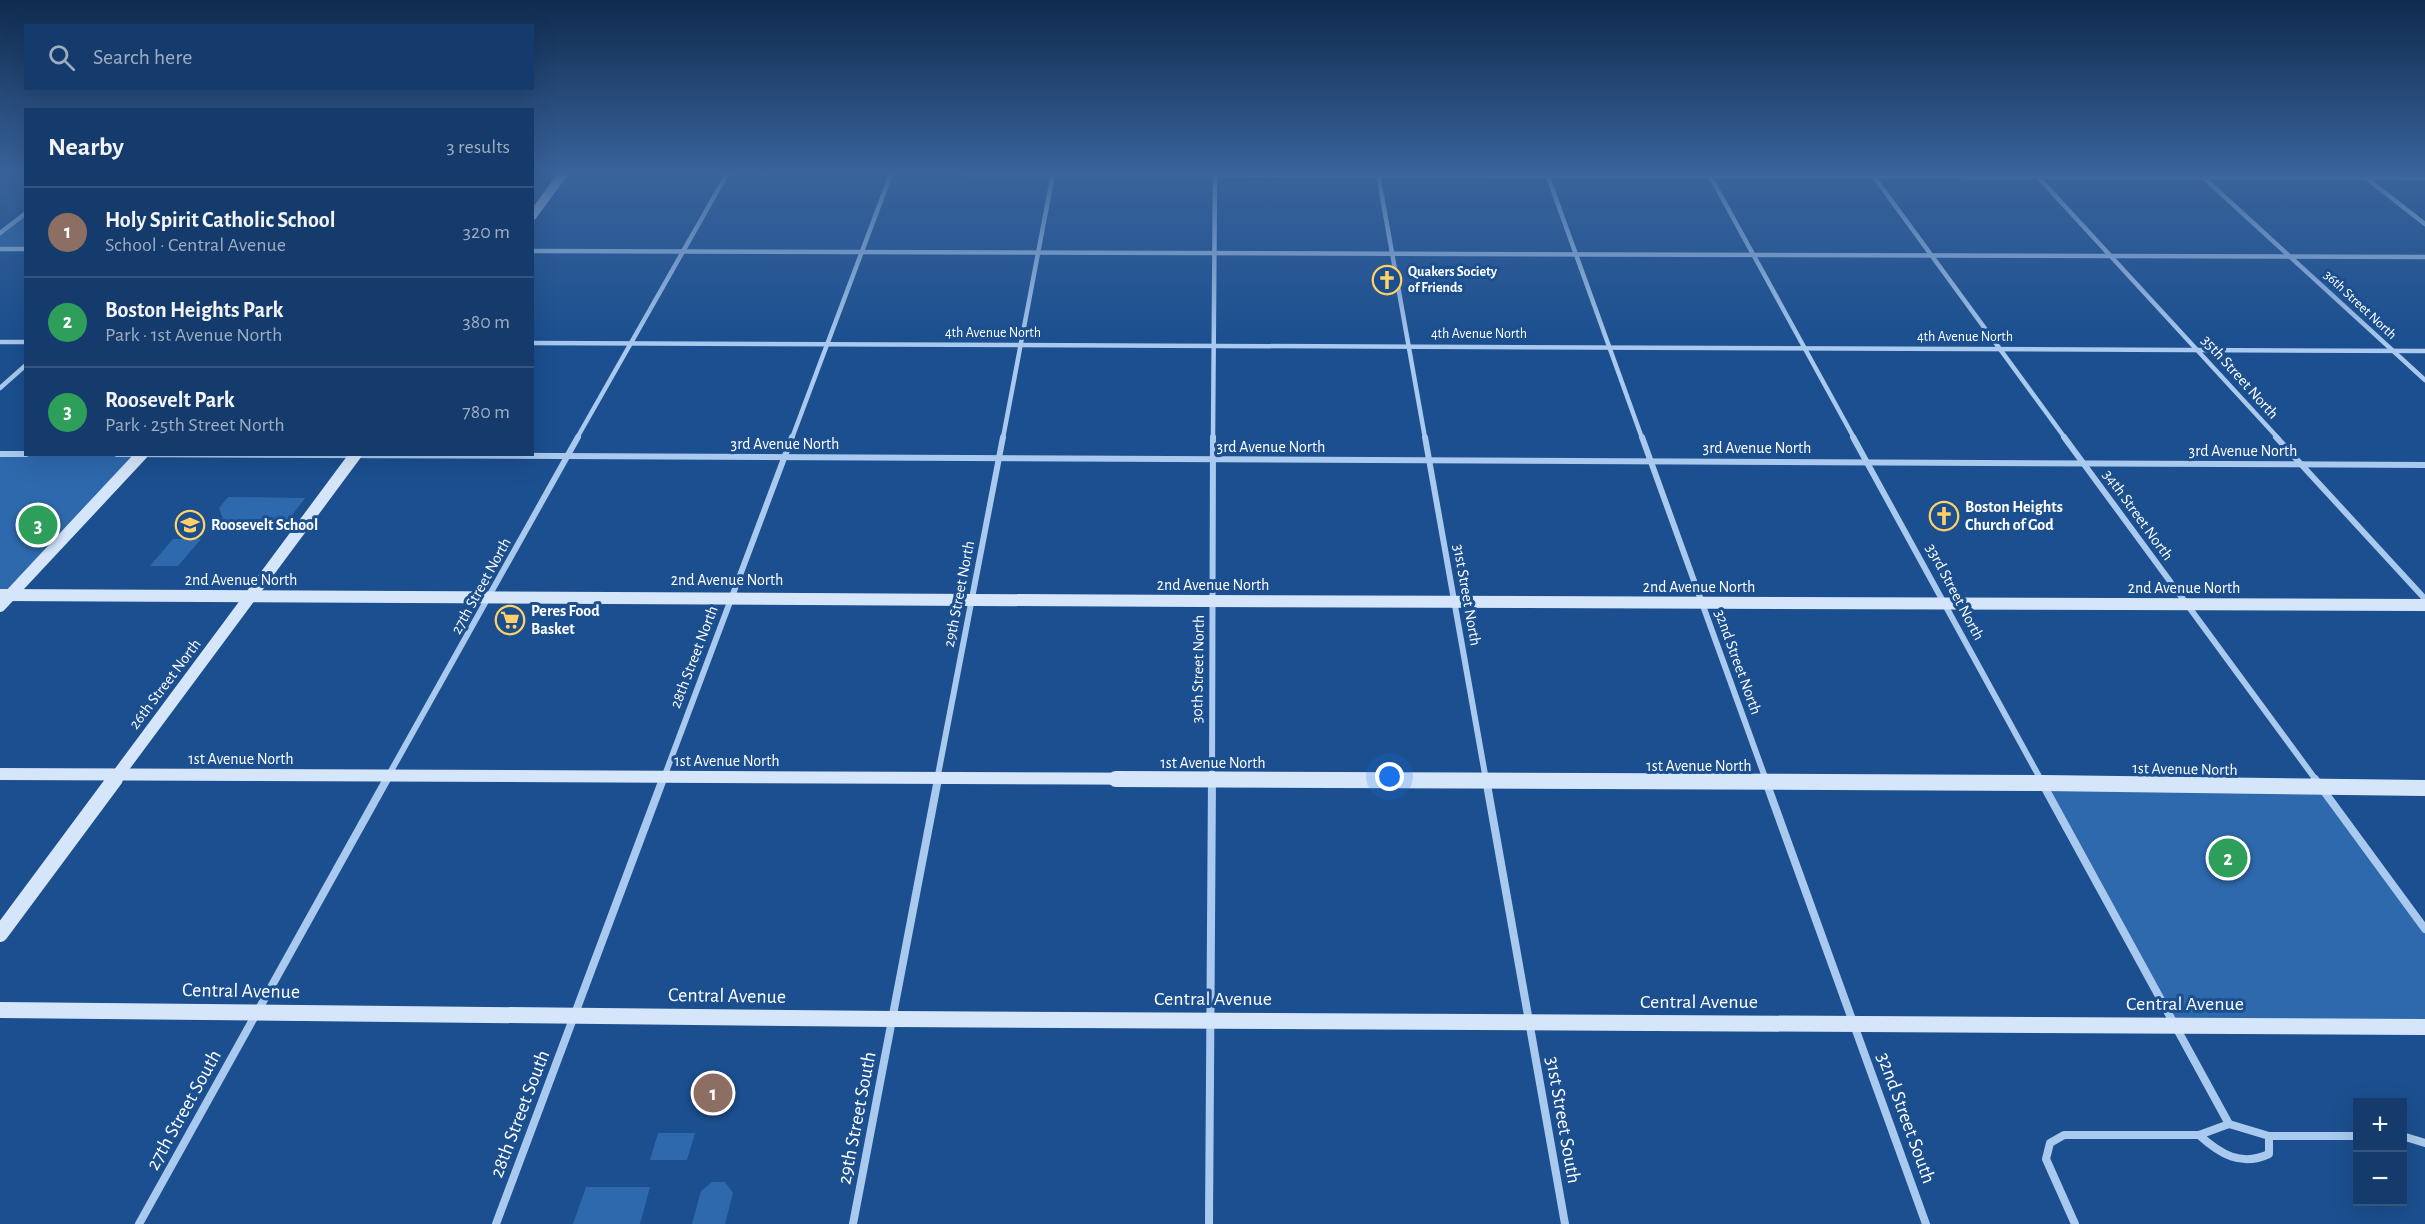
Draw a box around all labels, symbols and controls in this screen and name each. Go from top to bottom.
search box [24,24,534,90]
icon: search [45,41,78,74]
text: Search here [93,46,192,68]
text: Nearby [48,134,124,160]
text: 3 results [446,137,510,157]
text: Holy Spirit Catholic School [105,209,335,231]
text: 1 [64,222,71,242]
text: 320 m [463,222,510,242]
text: School · Central Avenue [105,235,286,255]
church icon: Quakers Society of Friends [1371,264,1403,296]
place label: Quakers Society of Friends [1408,265,1498,295]
street label: 36th Street North [2321,268,2399,342]
text: Boston Heights Park [105,299,283,321]
text: 2 [63,312,72,332]
text: 380 m [462,312,510,332]
text: Park · 1st Avenue North [105,325,282,345]
street label: 4th Avenue North [945,326,1041,340]
street label: 4th Avenue North [1431,327,1527,341]
street label: 4th Avenue North [1917,330,2013,344]
street label: 35th Street North [2198,332,2282,422]
text: Roosevelt Park [105,389,235,411]
text: 3 [63,402,72,422]
text: 780 m [462,402,510,422]
text: Park · 25th Street North [105,415,285,435]
street label: 3rd Avenue North [731,436,839,452]
street label: 3rd Avenue North [1217,439,1325,455]
street label: 3rd Avenue North [1703,440,1811,456]
street label: 3rd Avenue North [2189,443,2297,459]
street label: 34th Street North [2100,467,2176,563]
place label: Boston Heights Church of God [1965,499,2063,533]
church icon: Boston Heights Church of God [1928,500,1960,532]
pin: 3 [18,502,57,548]
school or university icon: Roosevelt School [174,509,206,541]
place label: Roosevelt School [211,517,318,533]
street label: 27th Street North [448,535,514,637]
street label: 29th Street North [941,539,977,649]
street label: 33rd Street North [1923,541,1987,643]
street label: 31st Street North [1450,543,1484,647]
street label: 2nd Avenue North [185,572,297,588]
street label: 2nd Avenue North [671,572,783,588]
street label: 2nd Avenue North [1157,577,1269,593]
street label: 2nd Avenue North [1643,579,1755,595]
street label: 2nd Avenue North [2128,580,2240,596]
place label: Peres Food Basket [531,603,600,637]
supermarket icon: Peres Food Basket [494,604,526,636]
street label: 28th Street North [667,604,721,710]
street label: 32nd Street North [1712,607,1764,717]
street label: 30th Street North [1189,615,1207,723]
street label: 26th Street North [126,636,204,732]
street label: 1st Avenue North [188,751,294,767]
street label: 1st Avenue North [674,753,780,769]
street label: 1st Avenue North [1160,755,1266,771]
street label: 1st Avenue North [1646,758,1752,774]
street label: 1st Avenue North [2132,760,2238,778]
your location [1375,762,1404,791]
pin: 2 [2208,836,2248,880]
street label: Central Avenue [182,980,300,1002]
street label: Central Avenue [668,985,786,1007]
street label: Central Avenue [1154,989,1272,1009]
street label: Central Avenue [1640,992,1758,1012]
street label: Central Avenue [2126,994,2244,1014]
street label: 27th Street South [143,1047,225,1173]
street label: 28th Street South [486,1047,554,1181]
street label: 29th Street South [834,1050,880,1186]
street label: 32nd Street South [1873,1050,1939,1186]
street label: 31st Street South [1542,1055,1584,1185]
pin: 1 [694,1070,732,1116]
map controls [2353,1098,2407,1206]
button: + [2353,1098,2407,1152]
button: − [2353,1152,2407,1206]

